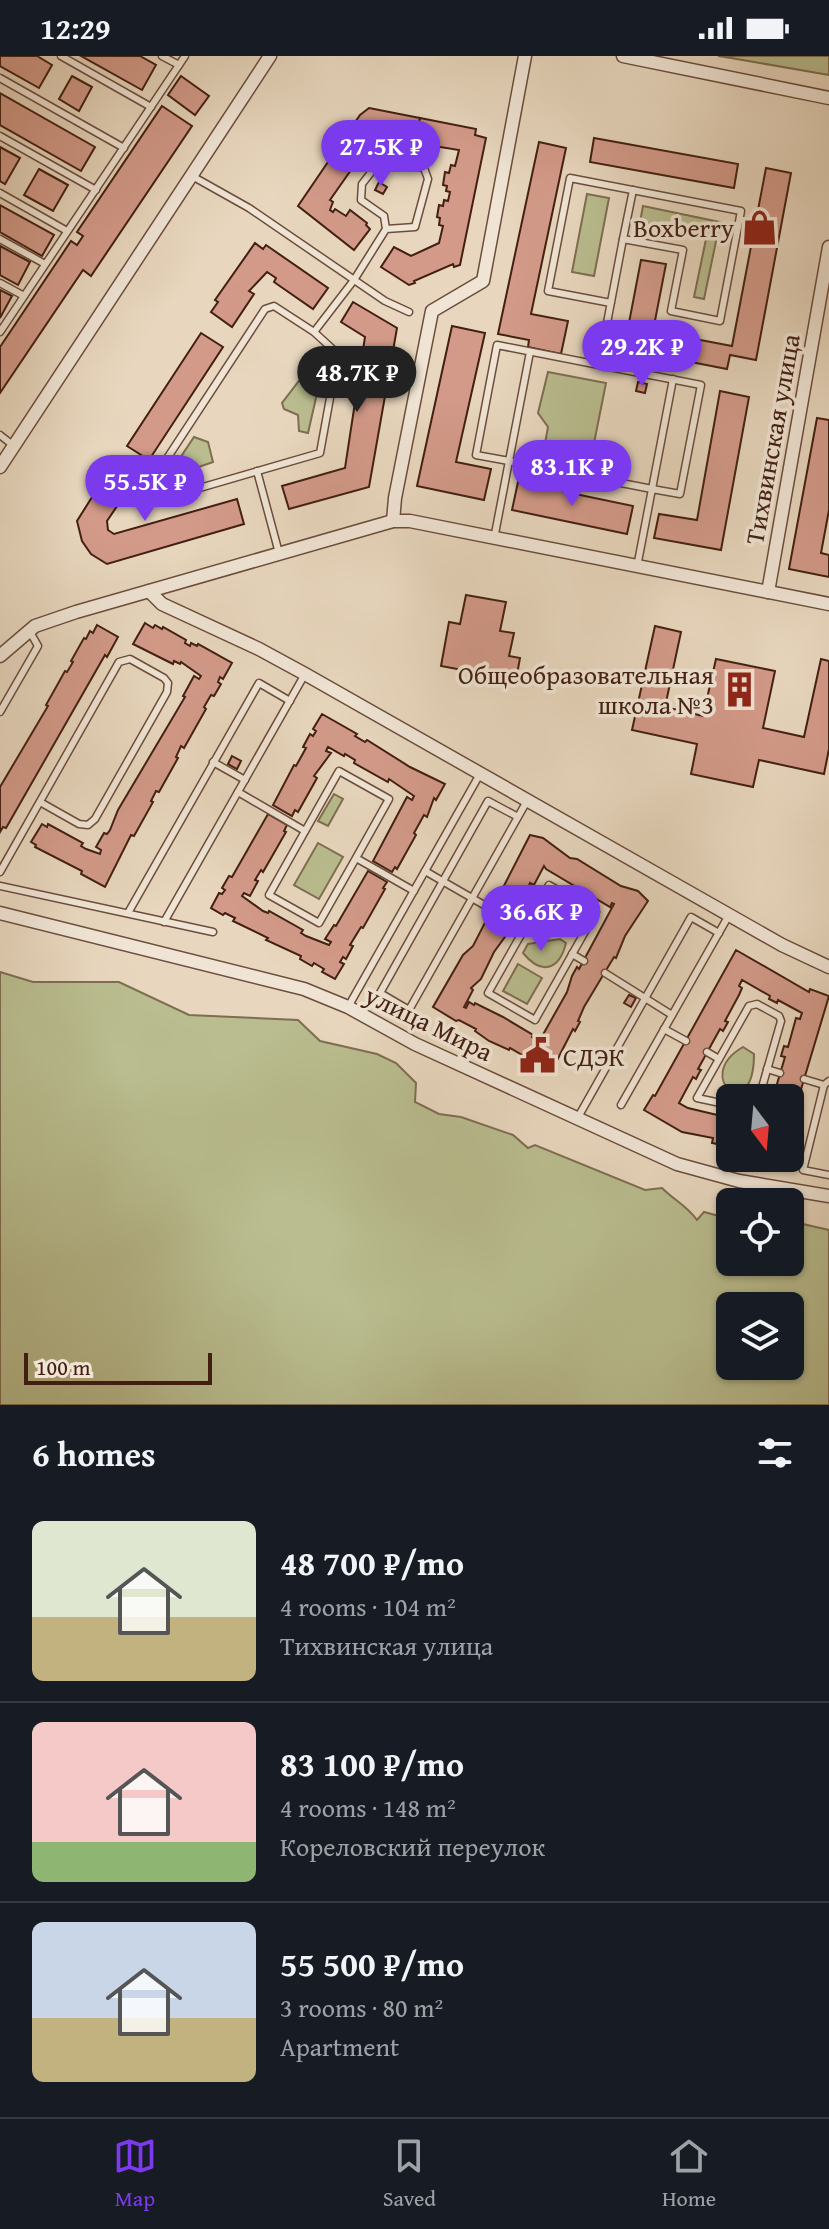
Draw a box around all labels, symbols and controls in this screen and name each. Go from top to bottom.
text: 12:29 [40,6,111,50]
pin: 27.5K ₽ [307,120,455,188]
text: 27.5K ₽ [339,126,423,165]
place label: Boxberry [633,208,734,247]
shop icon: Boxberry [741,208,779,246]
pin: 29.2K ₽ [568,320,716,388]
text: 29.2K ₽ [600,326,684,365]
street label: Тихвинская улица [734,330,810,547]
pin: 48.7K ₽ [283,346,431,414]
text: 48.7K ₽ [315,352,399,391]
pin: 83.1K ₽ [498,440,646,508]
text: 83.1K ₽ [530,446,614,485]
pin: 55.5K ₽ [71,455,219,523]
text: 55.5K ₽ [103,461,187,500]
place label: Общеобразовательная школа №3 [458,655,714,724]
building icon: Общеобразовательная школа №3 [721,670,759,708]
pin: 36.6K ₽ [467,885,615,953]
text: 36.6K ₽ [499,891,583,930]
street label: улица Мира [357,975,500,1071]
public building icon: СДЭК [518,1037,556,1075]
place label: СДЭК [563,1037,625,1076]
north arrow [716,1084,804,1172]
map controls [716,1084,804,1380]
button: locate [716,1188,804,1276]
button: layers [716,1292,804,1380]
scale bar [24,1349,212,1385]
text: 100 m [36,1351,91,1383]
text: 6 homes [32,1429,156,1478]
icon: filters [753,1431,797,1475]
text: 48 700 ₽/mo [280,1538,464,1587]
icon: home [96,1553,192,1649]
text: 4 rooms · 104 m² [280,1587,456,1626]
text: Тихвинская улица [280,1626,493,1665]
text: 83 100 ₽/mo [280,1739,464,1788]
icon: home [96,1754,192,1850]
text: 4 rooms · 148 m² [280,1788,456,1827]
text: Кореловский переулок [280,1827,545,1866]
text: 55 500 ₽/mo [280,1939,464,1988]
icon: home [96,1954,192,2050]
text: 3 rooms · 80 m² [280,1988,443,2027]
text: Apartment [280,2027,399,2066]
tab: Map [113,2134,157,2214]
tab: Saved [383,2134,436,2214]
tab: Home [662,2134,716,2214]

